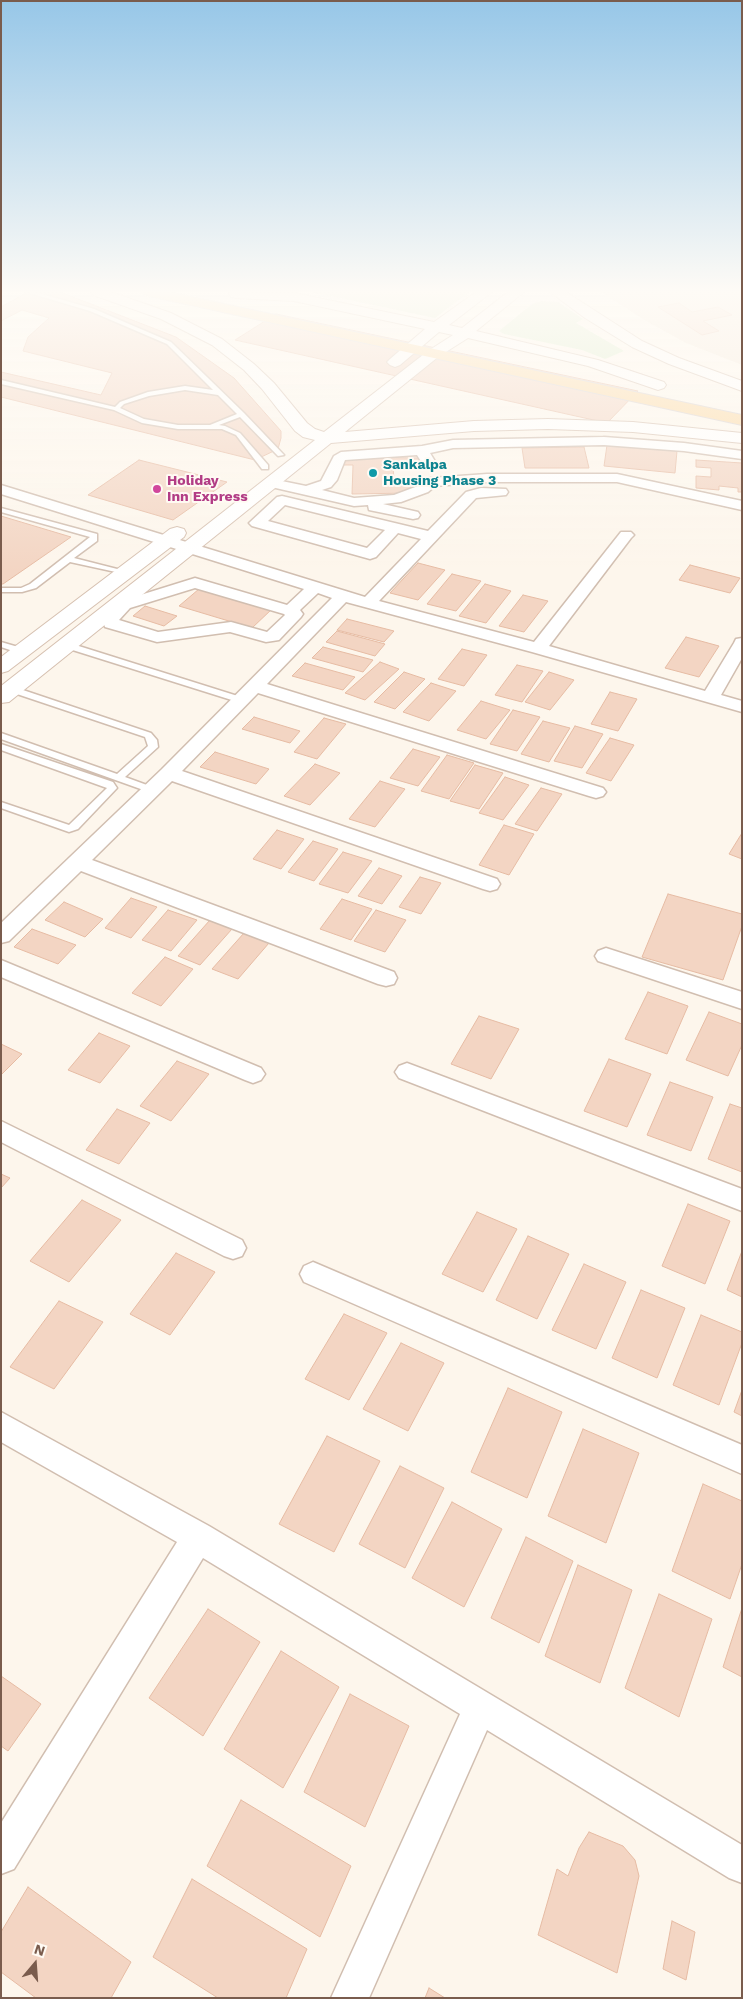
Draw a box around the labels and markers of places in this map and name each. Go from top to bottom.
place label: Sankalpa Housing Phase 3 [383,457,496,490]
marker: Sankalpa Housing Phase 3 [367,467,379,479]
place label: Holiday Inn Express [167,473,248,506]
marker: Holiday Inn Express [151,483,163,495]

